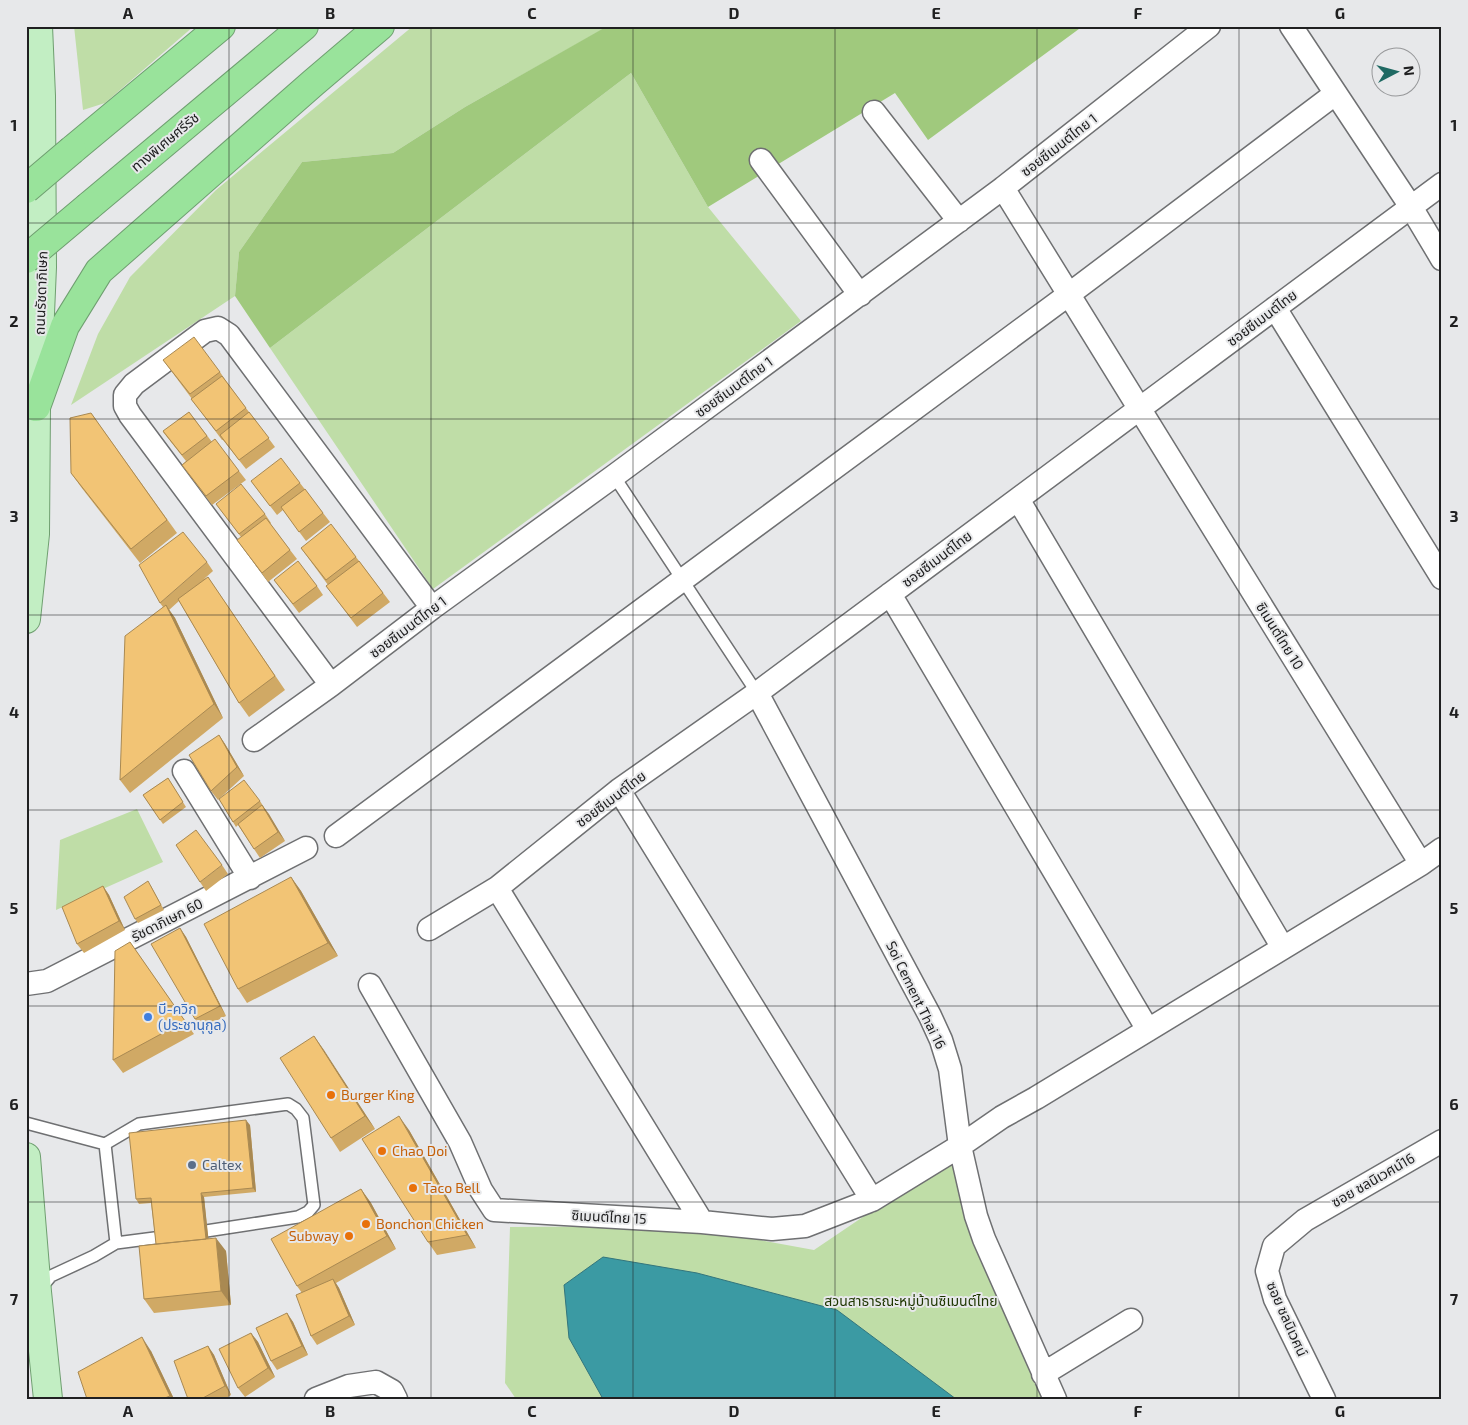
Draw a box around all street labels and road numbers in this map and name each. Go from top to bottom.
street label: ทางพิเศษศรีรัช [127,108,202,175]
street label: ซอยซีเมนต์ไทย 1 [1017,110,1100,180]
street label: ถนนรัชดาภิเษก [31,251,50,335]
street label: ซอยซีเมนต์ไทย [1223,286,1300,349]
street label: ซอยซีเมนต์ไทย 1 [692,353,776,420]
street label: ซอยซีเมนต์ไทย [898,527,975,590]
street label: ซอยซีเมนต์ไทย 1 [366,592,450,661]
street label: ซิเมนต์ไทย 10 [1253,599,1308,673]
street label: ซอยซีเมนต์ไทย [572,767,649,830]
street label: รัชดาภิเษก 60 [128,894,205,945]
street label: Soi Cement Thai 16 [883,938,950,1052]
street label: ซอย ชลนิเวศน์16 [1328,1149,1417,1210]
street label: ซิเมนต์ไทย 15 [571,1206,647,1227]
street label: ซอย ชลนิเวศน์ [1263,1279,1311,1359]

